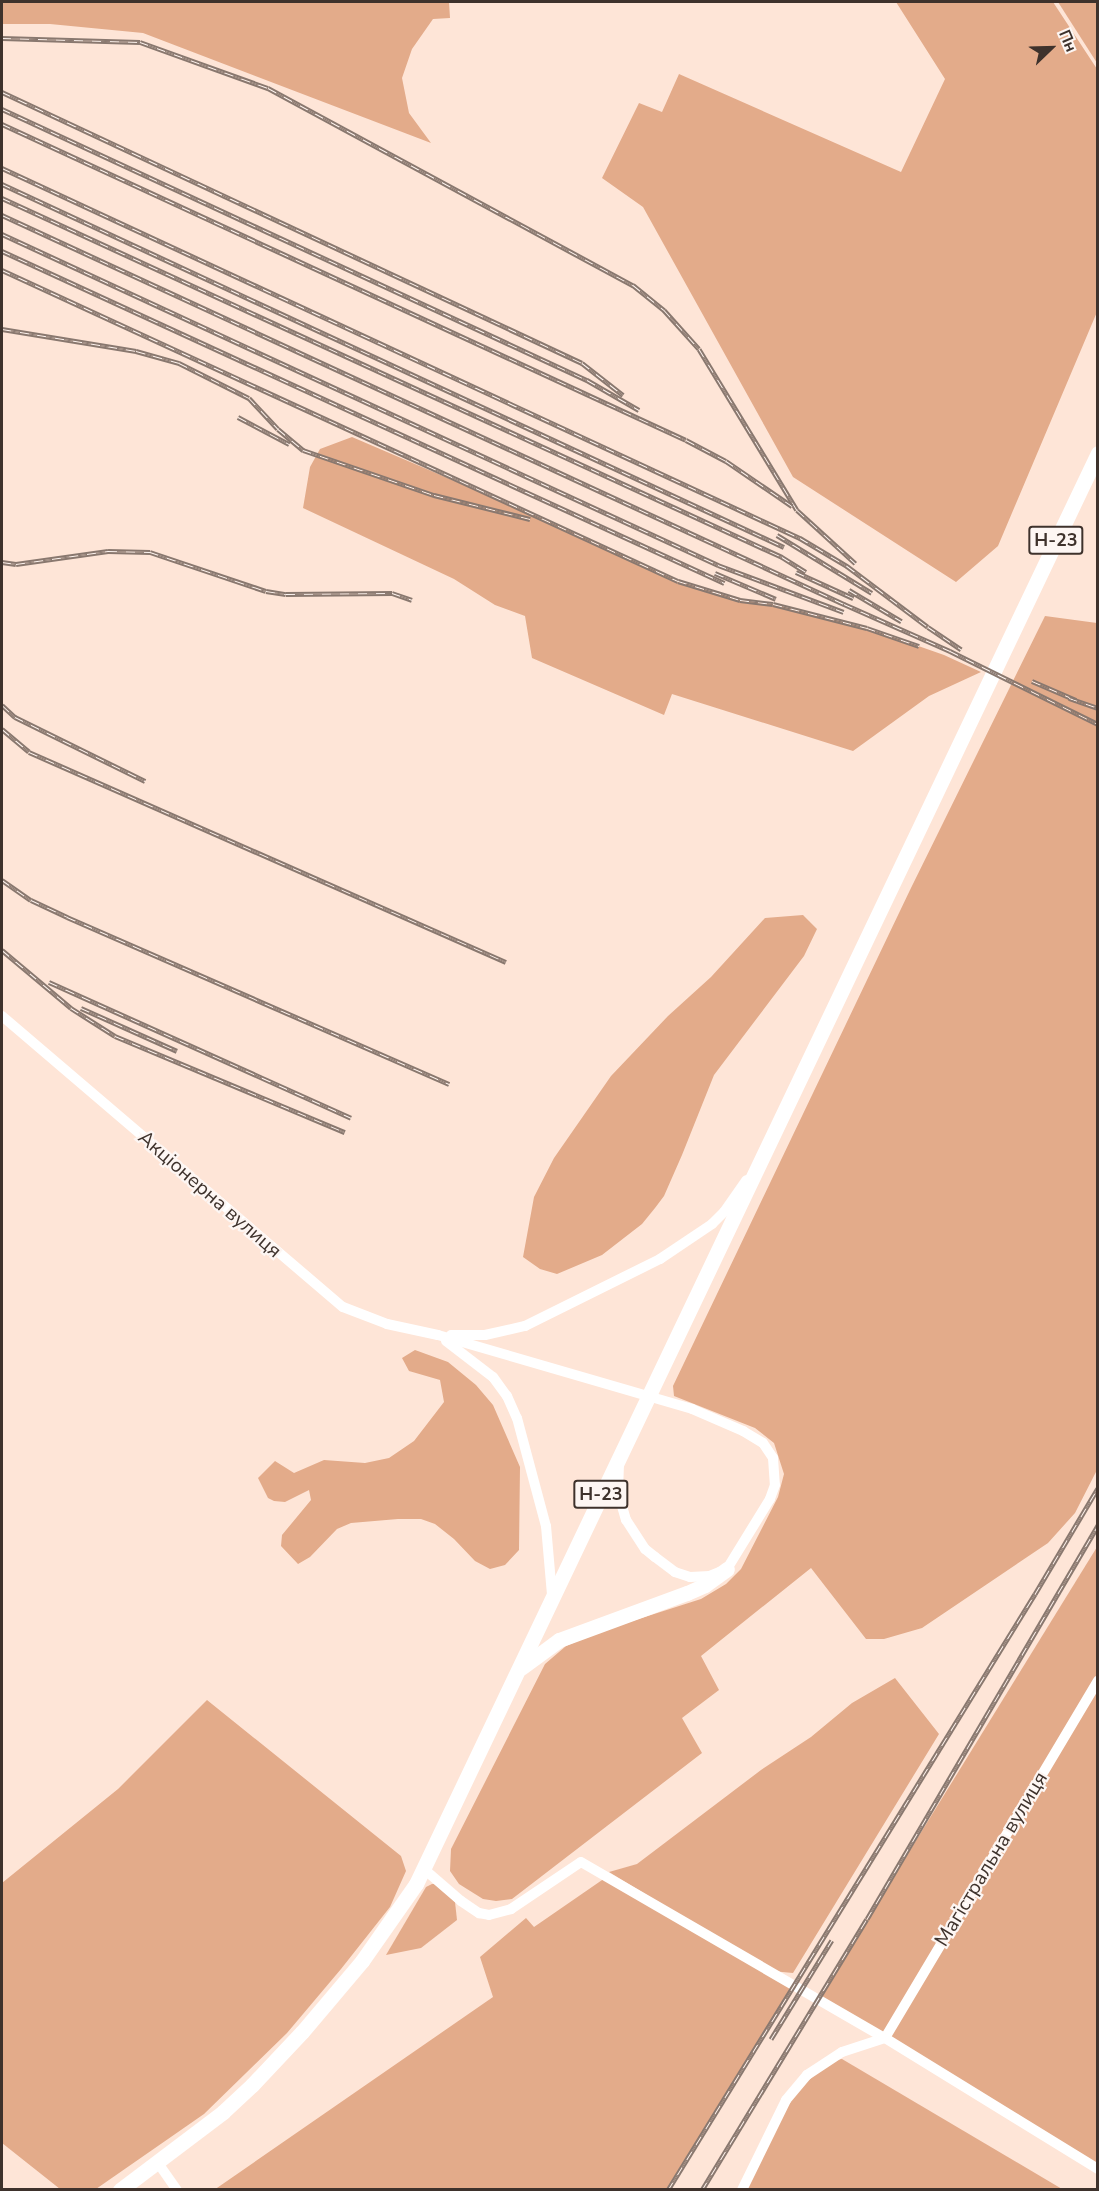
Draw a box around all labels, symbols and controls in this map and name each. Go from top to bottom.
north arrow [1021,18,1081,78]
text: Пн [1053,27,1082,55]
road number: Н-23 [1028,525,1084,555]
street label: Акціонерна вулиця [133,1125,287,1263]
road number: Н-23 [572,1479,630,1509]
street label: Магістральна вулиця [929,1768,1053,1950]

